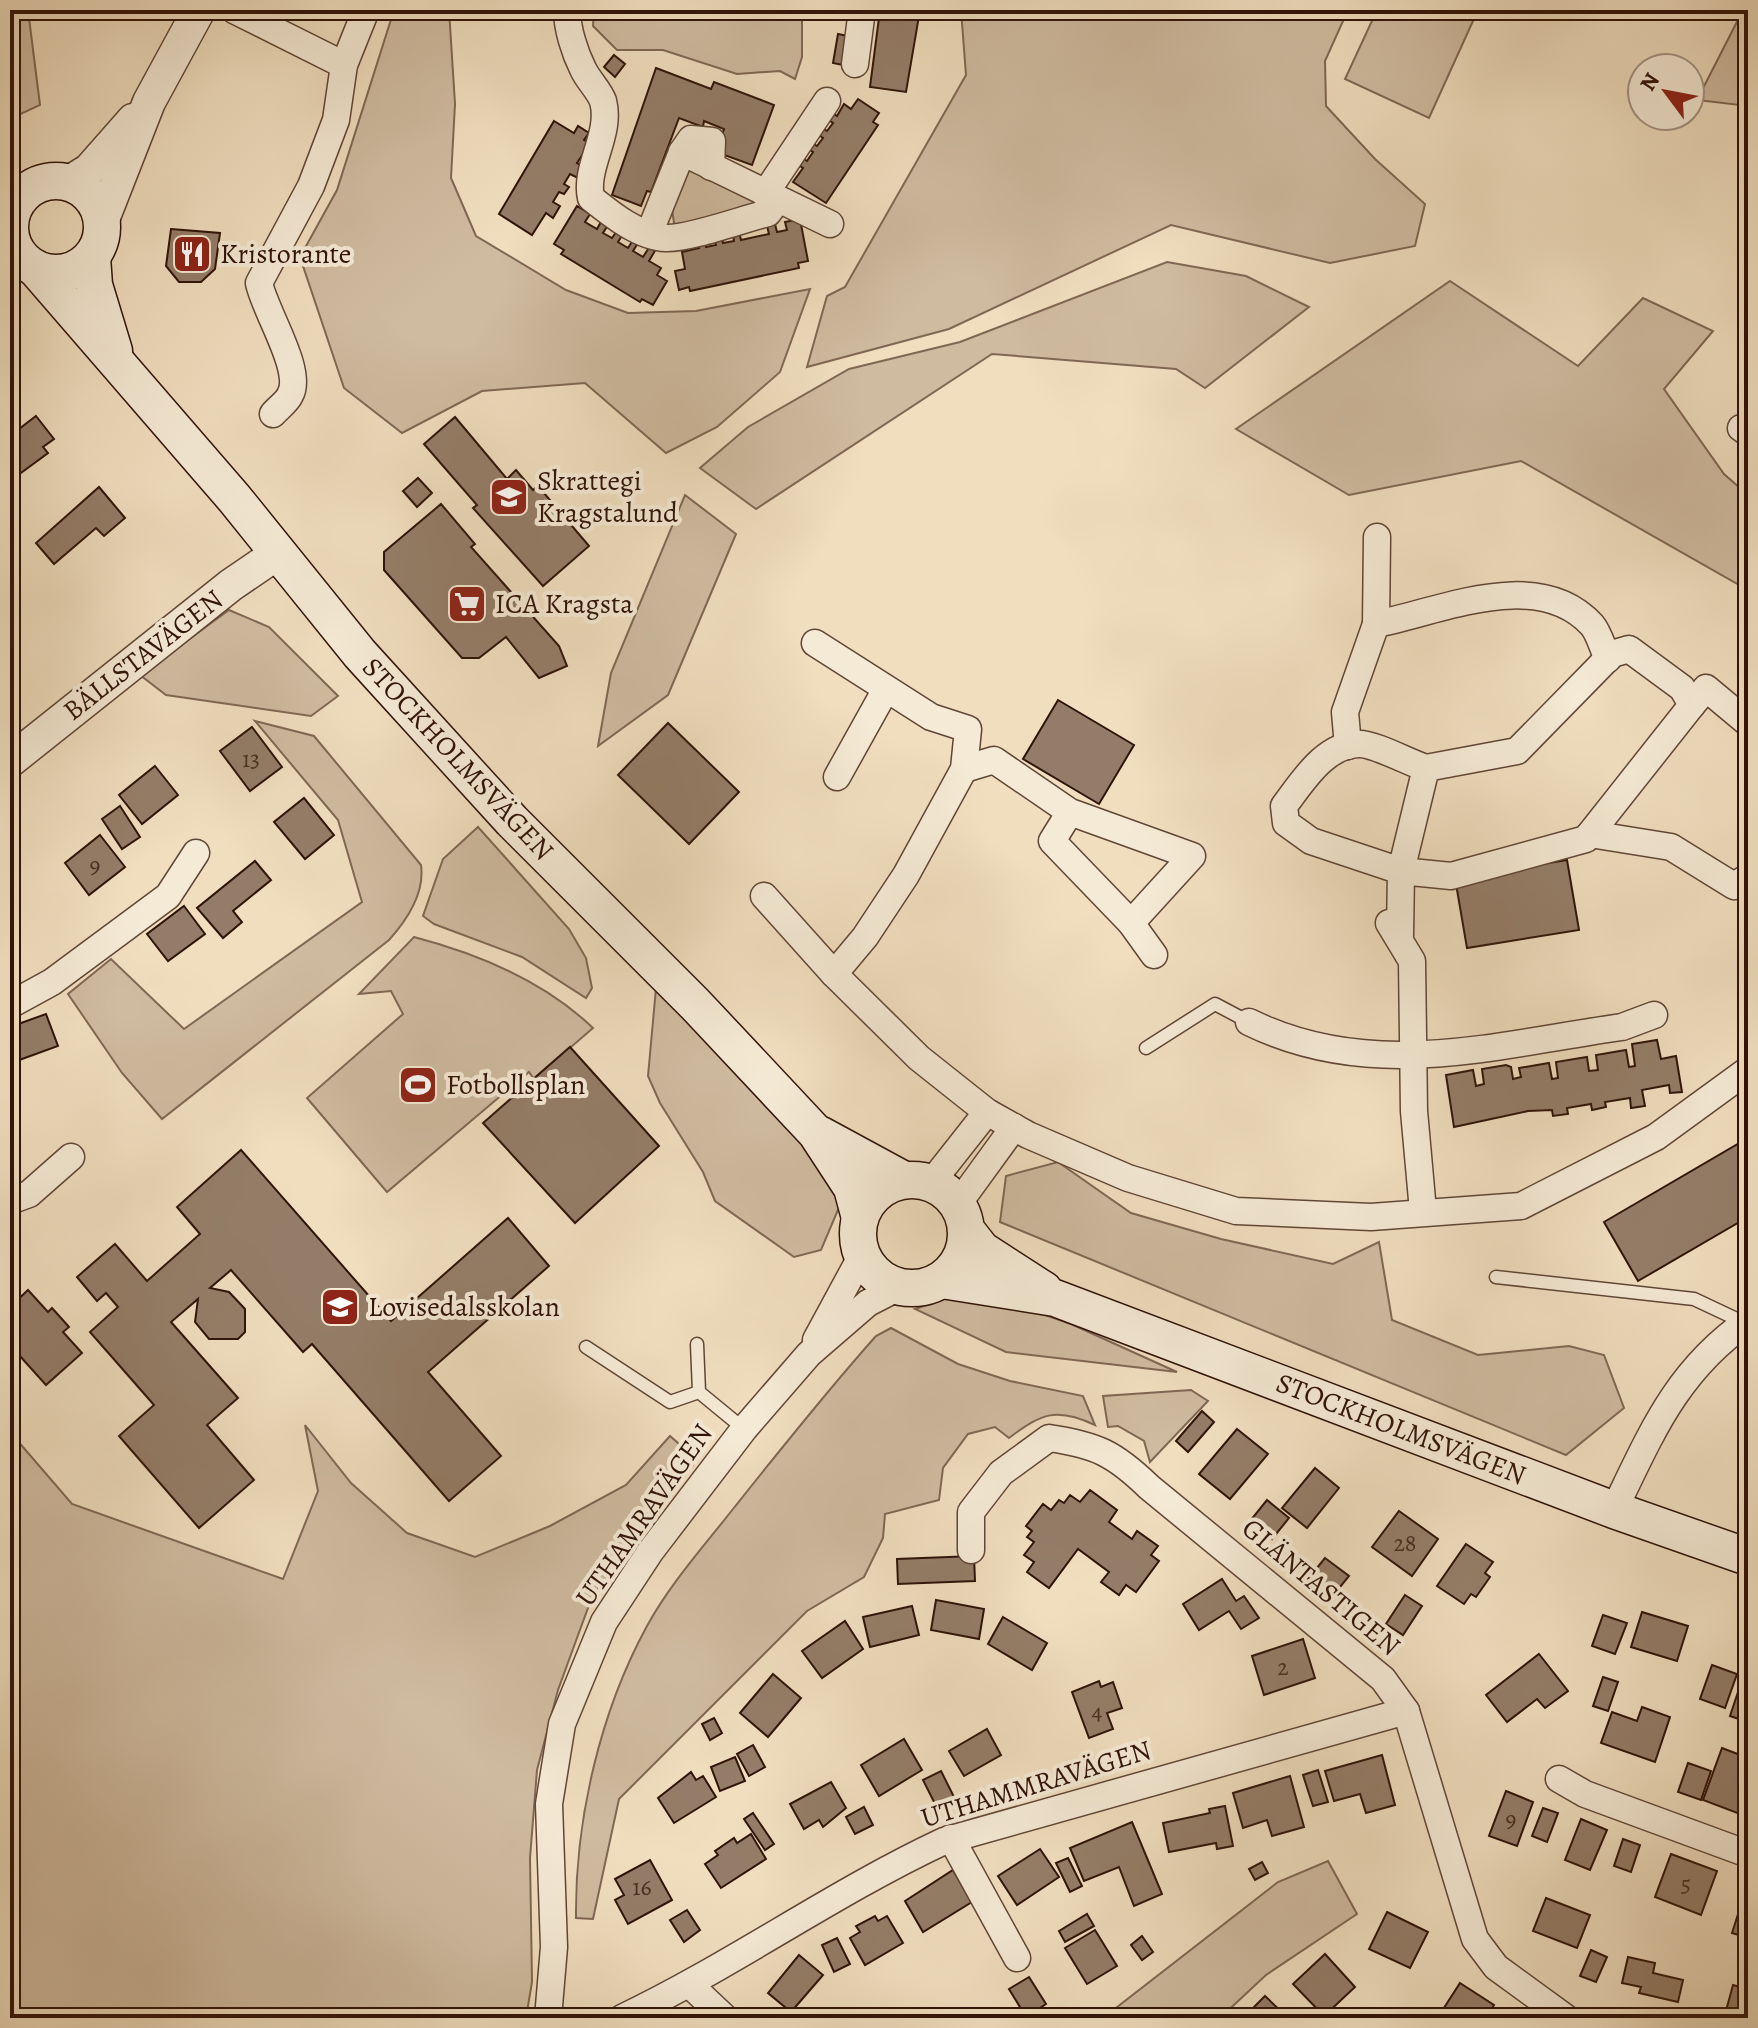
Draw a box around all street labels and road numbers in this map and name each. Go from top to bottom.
street label: BÄLLSTAVÄGEN [55,581,231,729]
street label: STOCKHOLMSVÄGEN [354,649,562,869]
street label: STOCKHOLMSVÄGEN [1271,1364,1531,1494]
street label: UTHAMRAVÄGEN [567,1416,721,1614]
street label: GLÄNTASTIGEN [1234,1509,1408,1665]
street label: UTHAMMRAVÄGEN [916,1731,1156,1837]

